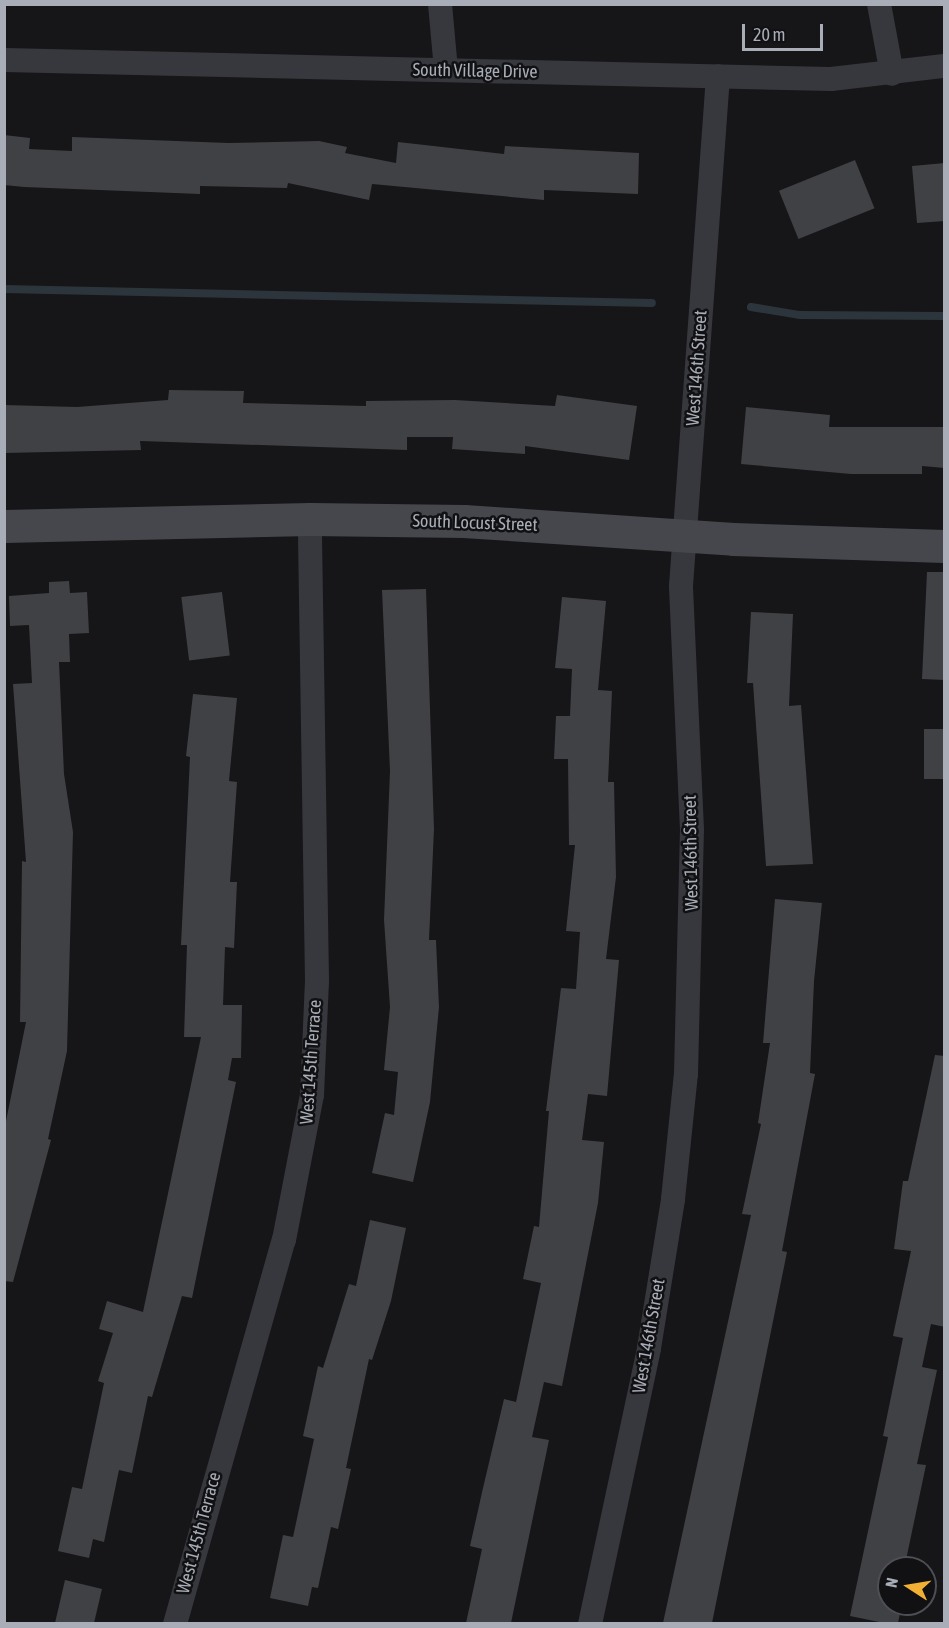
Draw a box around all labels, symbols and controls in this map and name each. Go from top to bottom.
scale bar [745,12,826,50]
text: 20 m [753,24,785,45]
street label: South Village Drive [412,59,538,83]
street label: West 146th Street [682,309,712,427]
street label: South Locust Street [412,510,538,536]
street label: West 146th Street [679,795,703,911]
street label: West 145th Terrace [296,999,326,1125]
street label: West 146th Street [628,1277,670,1395]
street label: West 145th Terrace [172,1470,226,1596]
north arrow [877,1556,937,1616]
text: N [882,1576,901,1589]

